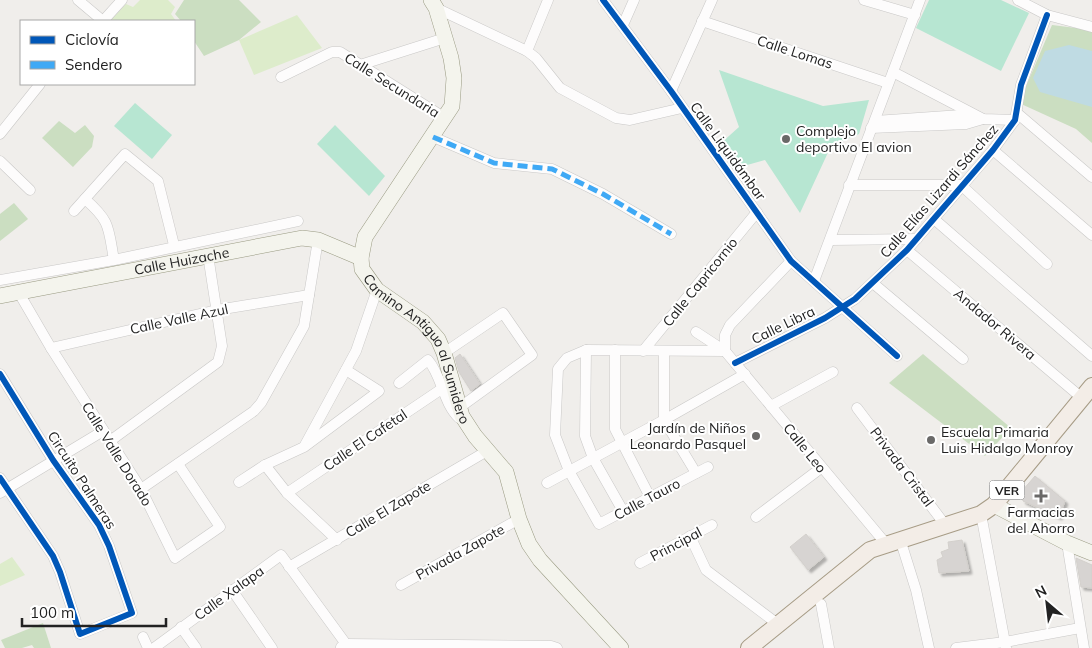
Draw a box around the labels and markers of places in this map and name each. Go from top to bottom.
place label: Complejo deportivo El avion [796,122,912,156]
marker: Complejo deportivo El avion [780,133,792,145]
place label: Jardín de Niños Leonardo Pasquel [630,419,746,453]
place label: Escuela Primaria Luis Hidalgo Monroy [941,423,1074,457]
marker: Jardín de Niños Leonardo Pasquel [750,430,762,442]
marker: Escuela Primaria Luis Hidalgo Monroy [925,434,937,446]
marker: Farmacias del Ahorro [1035,490,1047,502]
place label: Farmacias del Ahorro [1007,503,1075,537]

